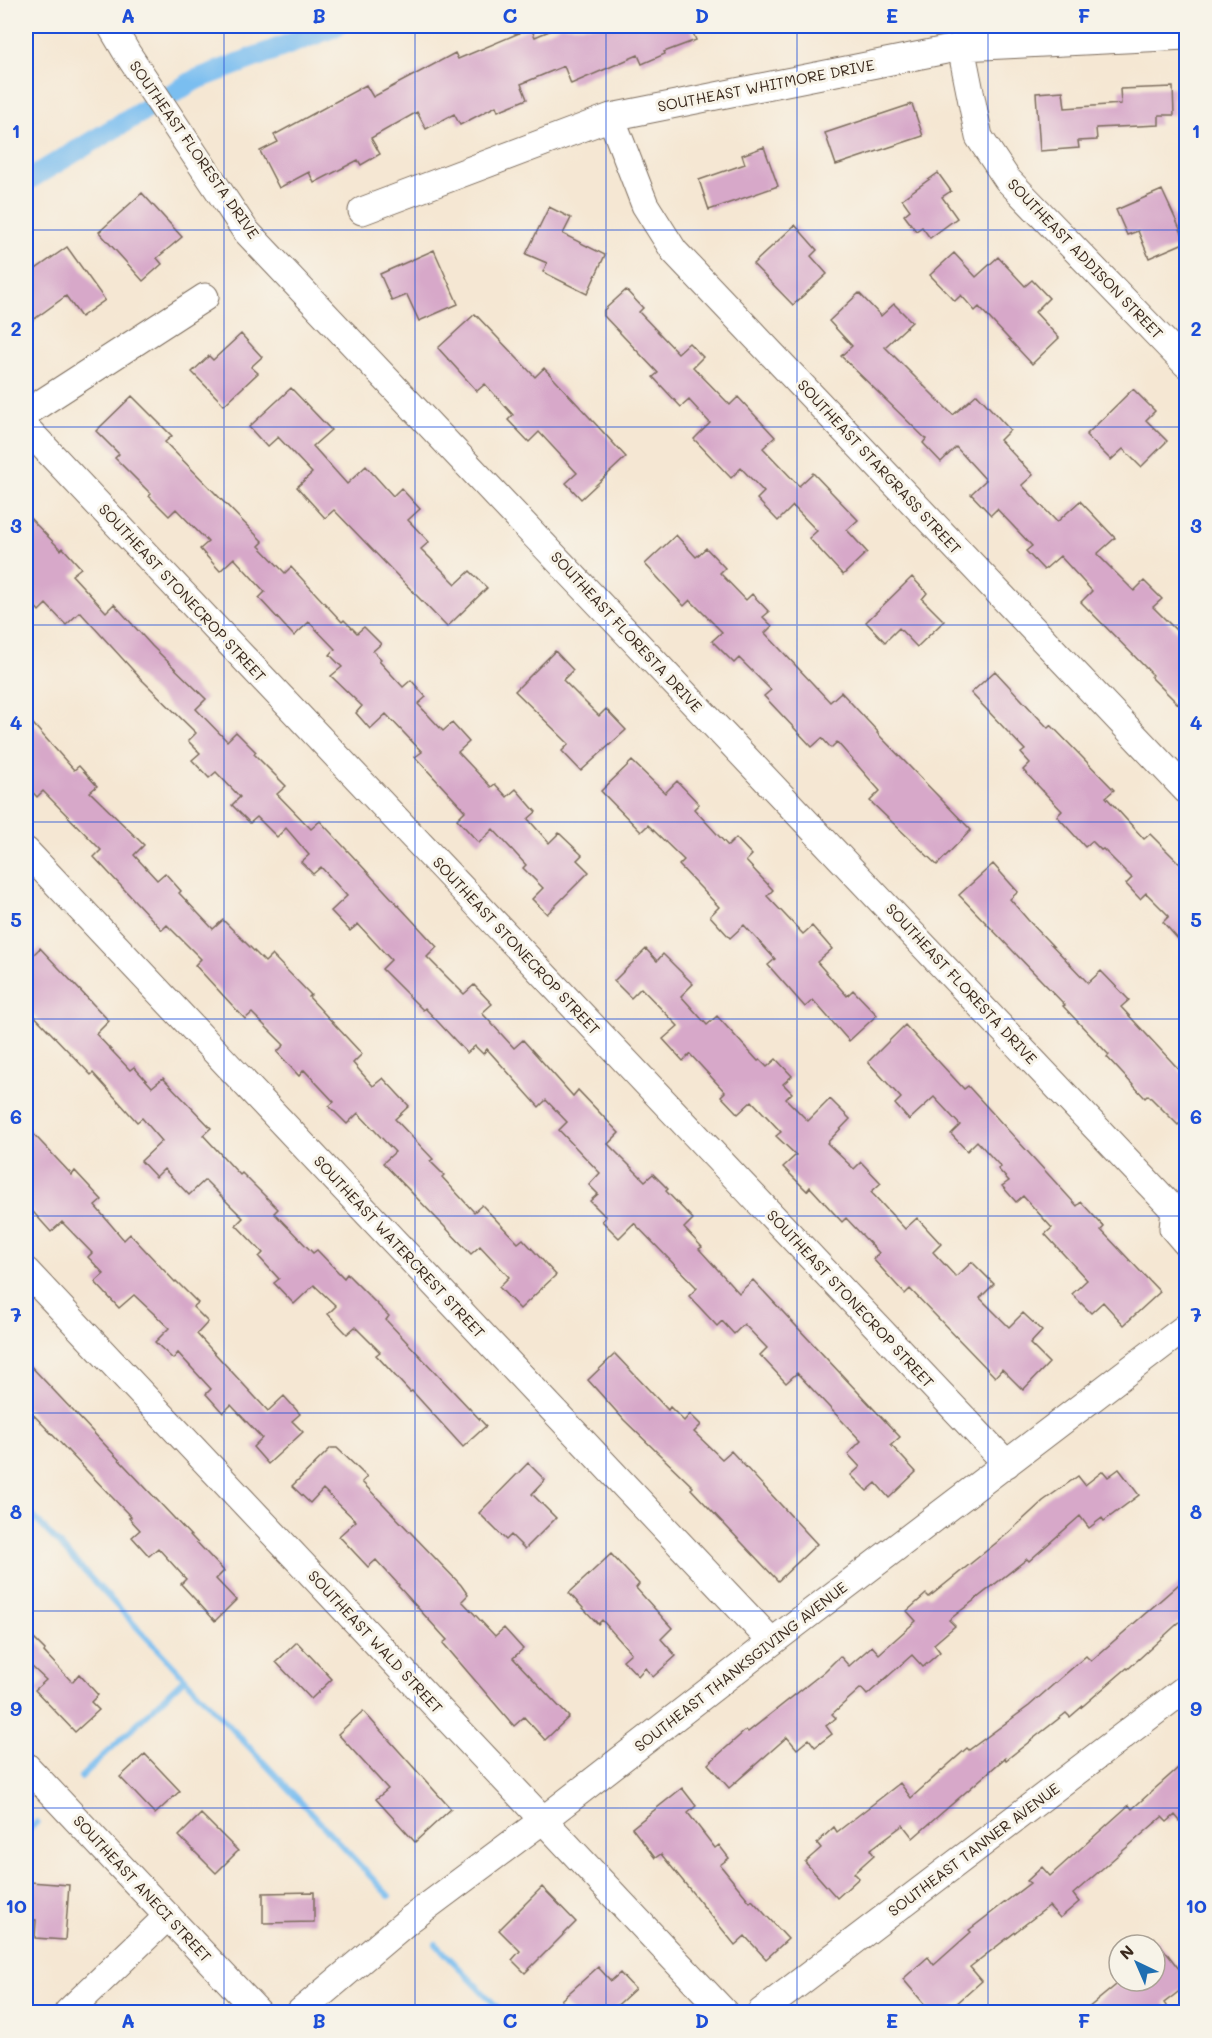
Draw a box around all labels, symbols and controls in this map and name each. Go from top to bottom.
text: A [121,2,135,28]
text: B [312,2,326,28]
text: C [503,2,518,28]
text: D [695,2,709,28]
text: E [886,2,898,28]
text: F [1078,2,1091,28]
street label: SOUTHEAST WHITMORE DRIVE [656,54,876,116]
street label: SOUTHEAST FLORESTA DRIVE [126,56,264,243]
text: 1 [12,117,20,143]
text: 1 [1192,117,1200,143]
street label: SOUTHEAST ADDISON STREET [1004,174,1168,343]
text: 2 [10,315,22,341]
text: 2 [1190,315,1202,341]
street label: SOUTHEAST STARGRASS STREET [793,375,966,558]
street label: SOUTHEAST STONECROP STREET [95,499,271,686]
text: 3 [10,512,22,538]
text: 3 [1190,512,1202,538]
street label: SOUTHEAST FLORESTA DRIVE [547,547,707,716]
text: 4 [10,709,23,735]
text: 4 [1190,709,1203,735]
street label: SOUTHEAST STONECROP STREET [429,852,605,1039]
street label: SOUTHEAST FLORESTA DRIVE [882,899,1042,1068]
text: 5 [10,906,22,932]
text: 5 [1190,906,1202,932]
text: 6 [10,1103,22,1129]
text: 6 [1190,1103,1202,1129]
street label: SOUTHEAST WATERCREST STREET [310,1151,490,1342]
street label: SOUTHEAST STONECROP STREET [763,1205,939,1392]
text: 7 [10,1301,22,1327]
text: 7 [1190,1301,1202,1327]
text: 8 [10,1498,22,1524]
text: 8 [1190,1498,1202,1524]
street label: SOUTHEAST WALD STREET [304,1566,447,1717]
street label: SOUTHEAST THANKSGIVING AVENUE [630,1577,851,1756]
text: 9 [10,1695,22,1721]
text: 9 [1190,1695,1202,1721]
street label: SOUTHEAST TANNER AVENUE [884,1778,1064,1920]
street label: SOUTHEAST ANECI STREET [69,1811,216,1966]
text: 10 [5,1892,27,1918]
text: 10 [1185,1892,1207,1918]
north arrow [1107,1933,1167,1993]
text: N [1115,1940,1138,1964]
text: A [121,2007,135,2033]
text: B [312,2007,326,2033]
text: C [503,2007,518,2033]
text: D [695,2007,709,2033]
text: E [886,2007,898,2033]
text: F [1078,2007,1091,2033]

